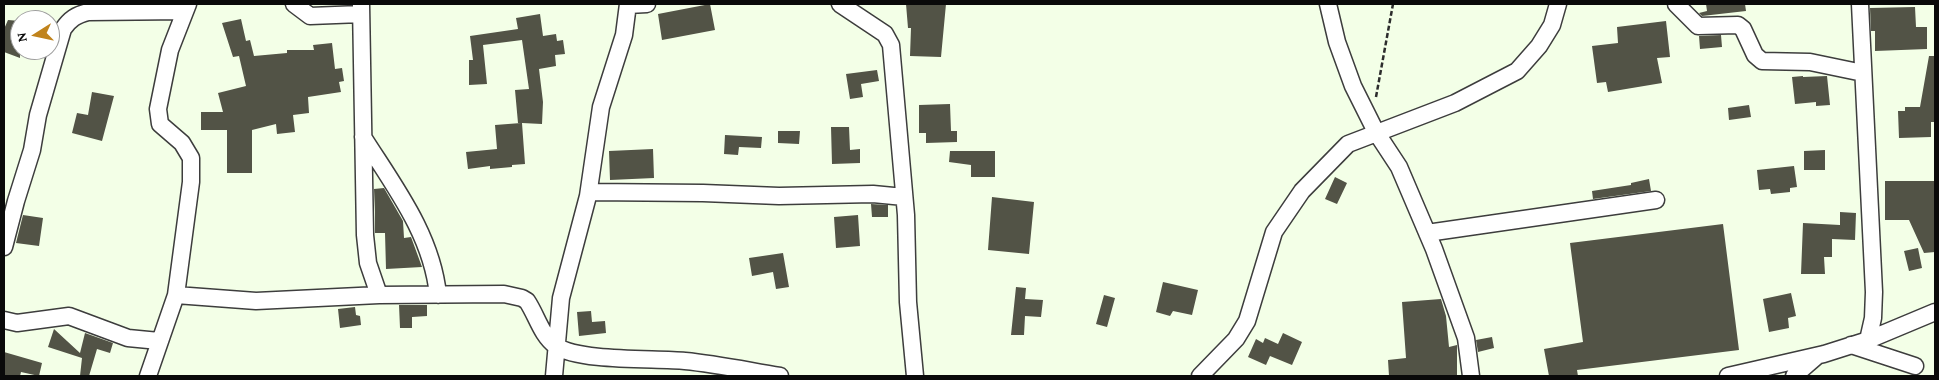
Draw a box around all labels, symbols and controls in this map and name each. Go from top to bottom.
north arrow [10,10,60,60]
text: N [13,31,30,44]

